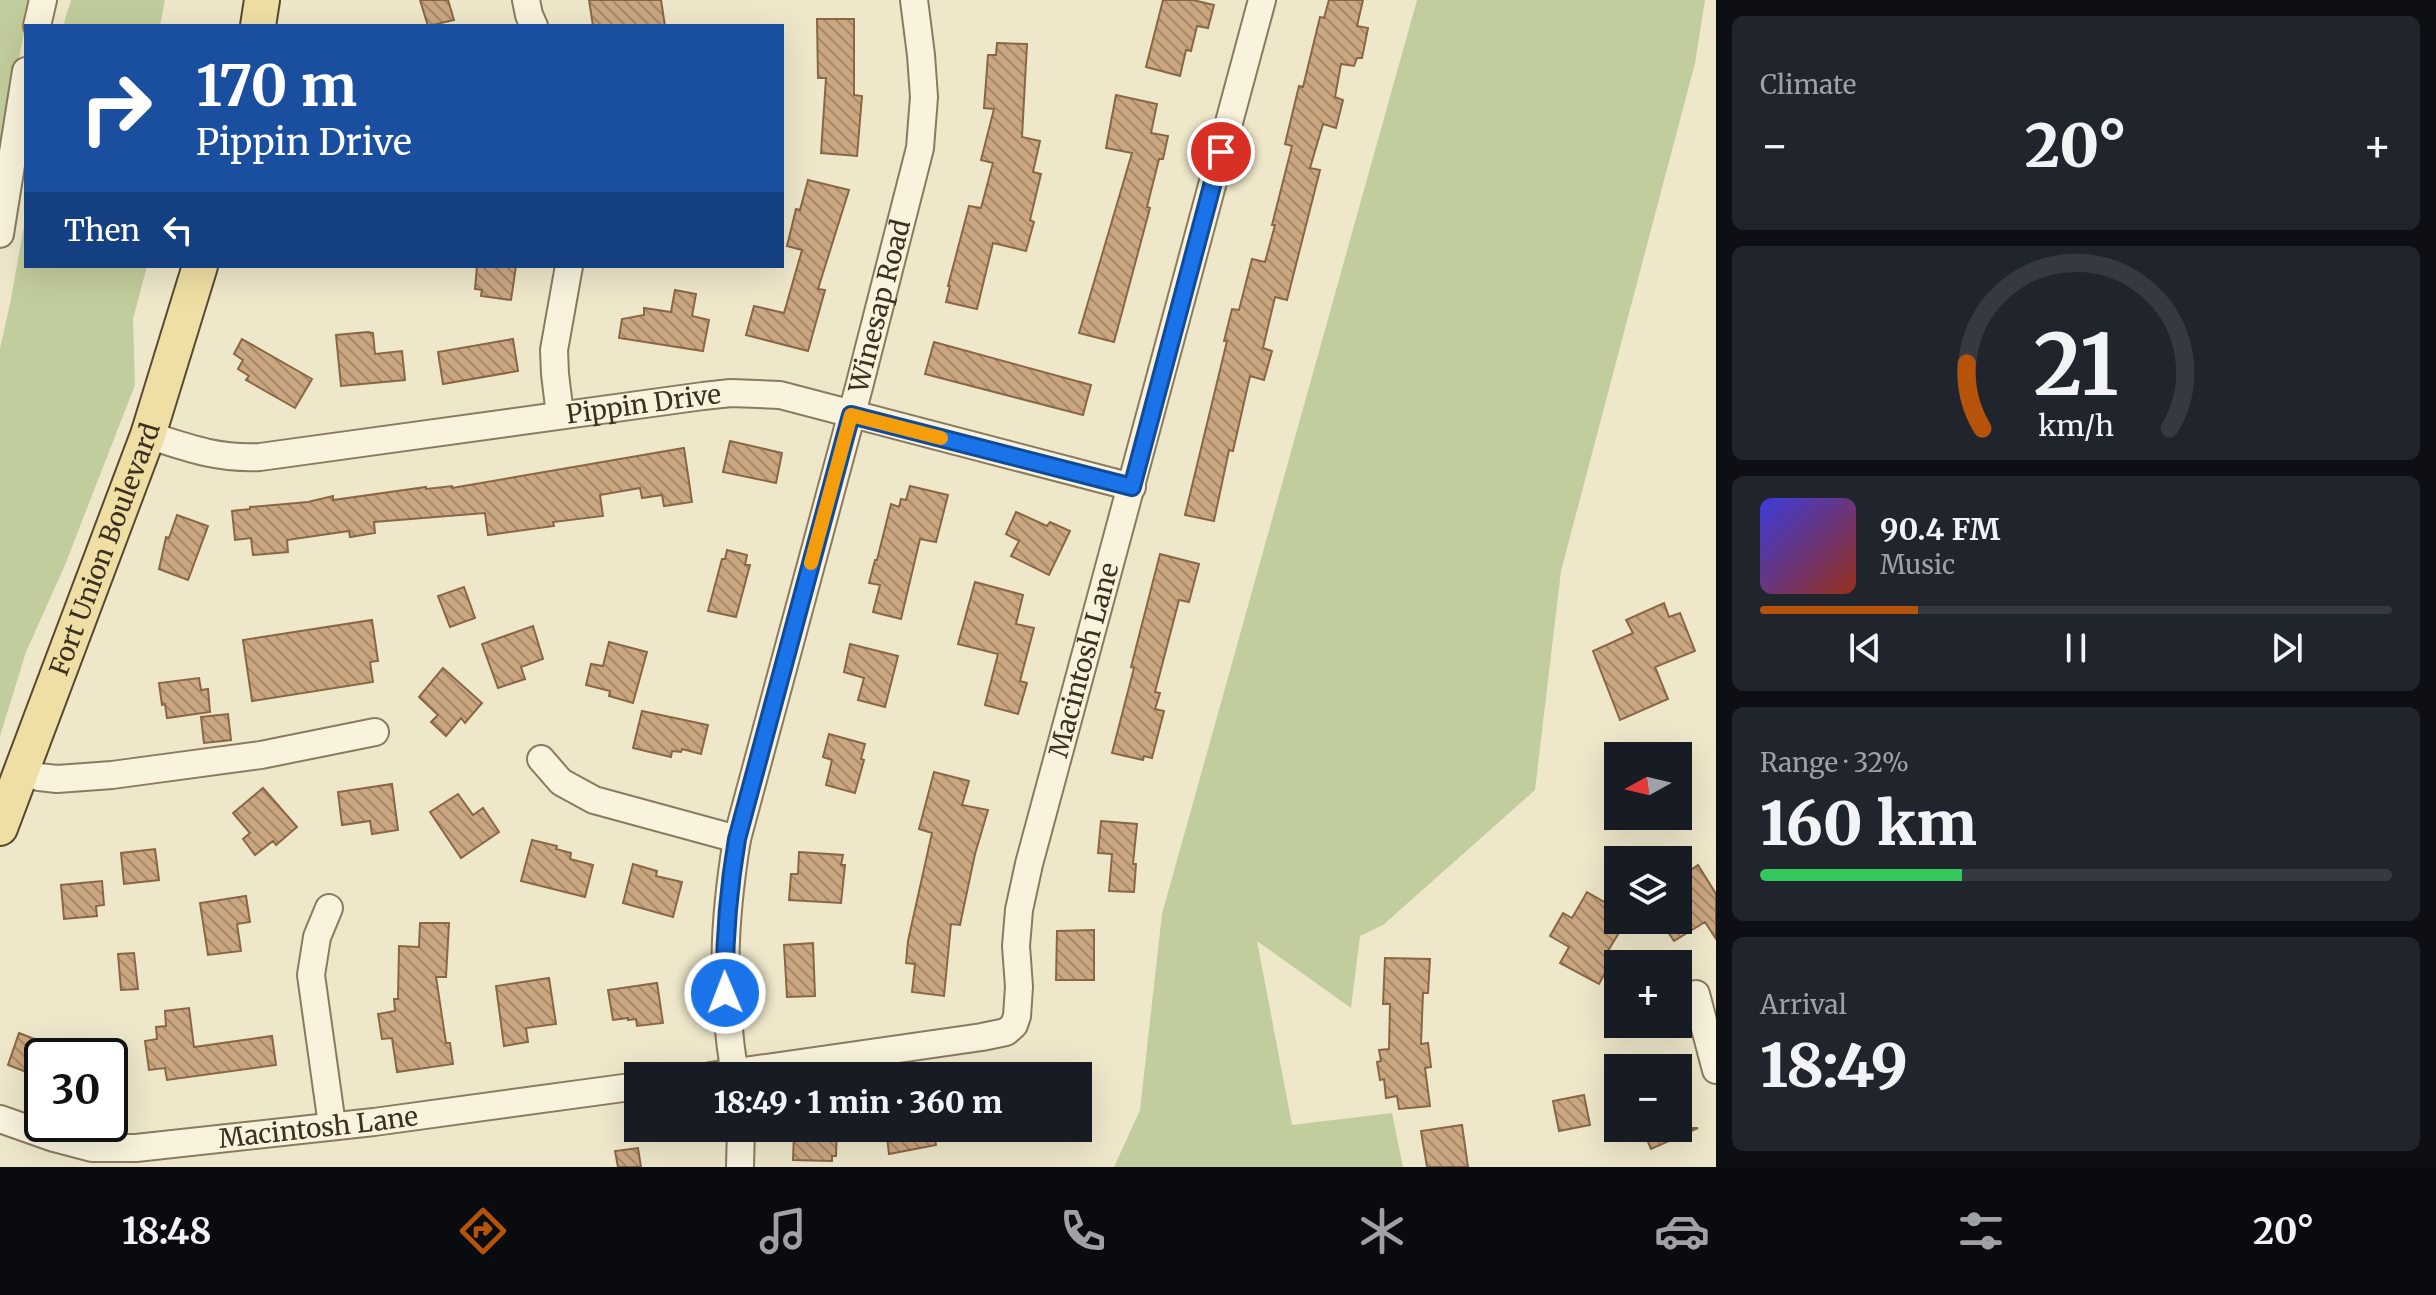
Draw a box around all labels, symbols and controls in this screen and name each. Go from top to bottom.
text: 170 m [196,51,357,121]
icon: right [64,56,168,160]
text: Climate [1760,68,1856,101]
text: 20° [2025,108,2127,183]
pin [1187,118,1255,186]
text: − [1760,118,1789,173]
text: + [2363,118,2392,173]
text: Pippin Drive [196,120,412,165]
icon: arrive [1199,130,1243,174]
icon: left [156,208,200,252]
text: Then [64,211,140,249]
street label: Winesap Road [841,215,917,397]
text: 21 [2033,313,2119,418]
street label: Pippin Drive [564,377,722,431]
text: km/h [2038,408,2114,444]
street label: Fort Union Boulevard [42,418,167,680]
text: 90.4 FM [1880,510,2000,548]
text: Music [1880,548,1955,581]
street label: Macintosh Lane [1041,559,1126,761]
icon: previous [1843,626,1887,670]
icon: pause [2054,626,2098,670]
icon: next [2265,626,2309,670]
north arrow [1604,742,1692,830]
map controls [1604,742,1692,1142]
text: Range · 32% [1760,746,1909,779]
text: 160 km [1760,786,1977,861]
button: layers [1604,846,1692,934]
button: + [1604,950,1692,1038]
position arrow [683,951,767,1035]
text: Arrival [1760,988,1847,1021]
text: 18:49 [1760,1028,1908,1103]
speed limit sign: 30 [24,1038,128,1142]
button: − [1604,1054,1692,1142]
text: 18:49 · 1 min · 360 m [714,1083,1002,1121]
street label: Macintosh Lane [217,1099,420,1155]
icon: directions [455,1203,511,1259]
icon: music [755,1203,811,1259]
icon: phone [1055,1203,1111,1259]
icon: climate [1354,1203,1410,1259]
icon: car [1654,1203,1710,1259]
icon: filters [1953,1203,2009,1259]
text: 18:48 [122,1209,212,1254]
text: 20° [2253,1209,2314,1254]

